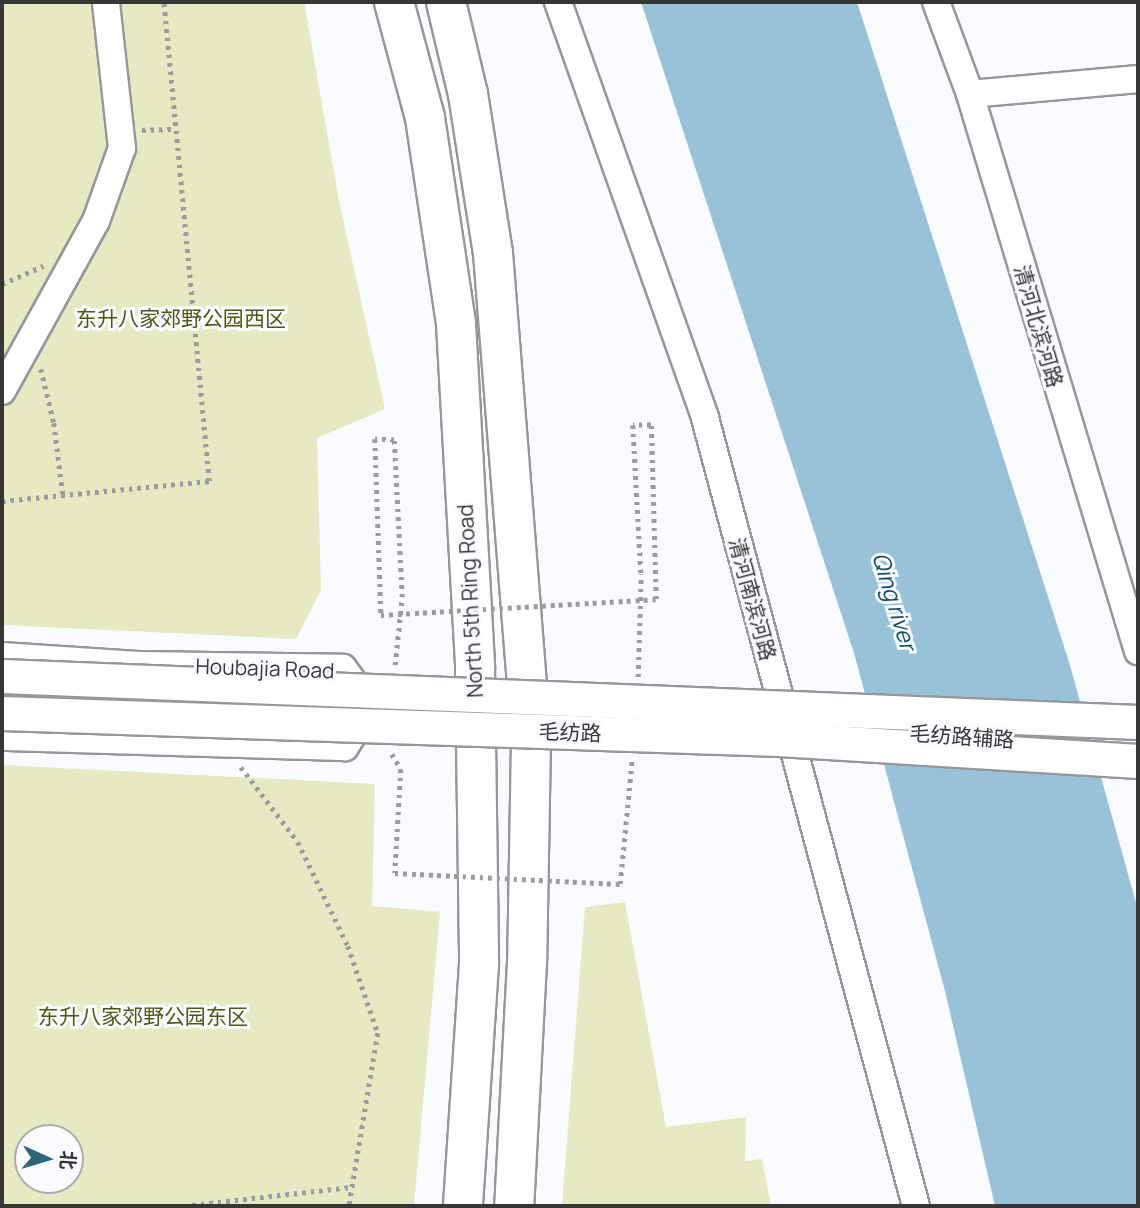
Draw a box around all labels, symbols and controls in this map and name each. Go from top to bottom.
street label: 清河北滨河路 [1010,262,1068,390]
park label: 东升八家郊野公园西区 [76,305,286,331]
street label: North 5th Ring Road [452,504,488,698]
street label: 清河南滨河路 [725,535,781,663]
water label: Qing river [867,549,923,653]
street label: Houbajia Road [195,653,335,683]
street label: 毛纺路 [538,718,602,746]
street label: 毛纺路辅路 [909,720,1015,752]
park label: 东升八家郊野公园东区 [38,1003,248,1029]
north arrow [14,1124,84,1194]
text: 北 [54,1150,82,1171]

